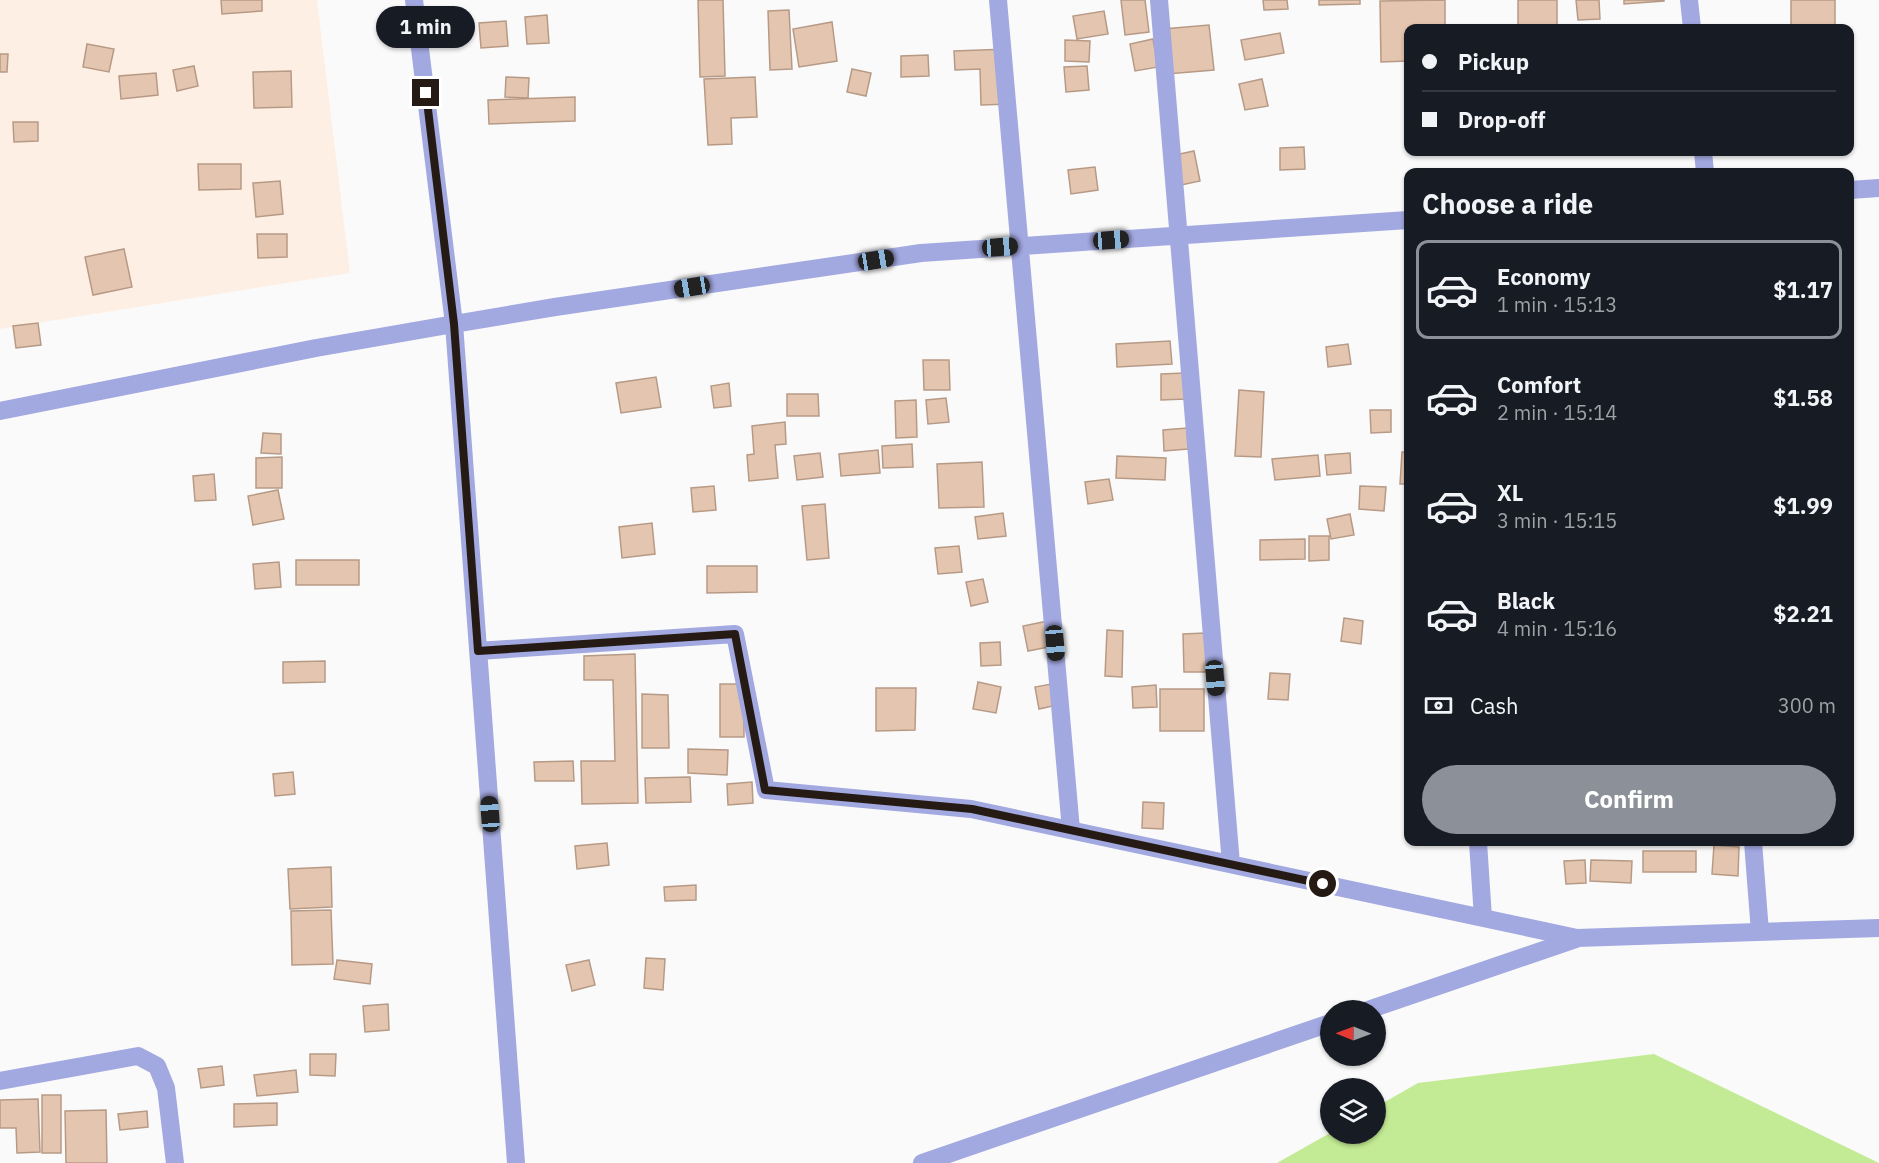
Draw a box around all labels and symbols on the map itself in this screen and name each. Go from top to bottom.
callout: 1 min [376,6,476,48]
route end [412,79,439,106]
car [1092,230,1130,250]
car [981,237,1019,257]
car [857,248,895,272]
car [673,275,711,299]
car [1044,624,1066,662]
car [1204,659,1226,697]
car [480,795,500,833]
route start [1309,870,1336,897]
north arrow [1320,1000,1386,1066]

